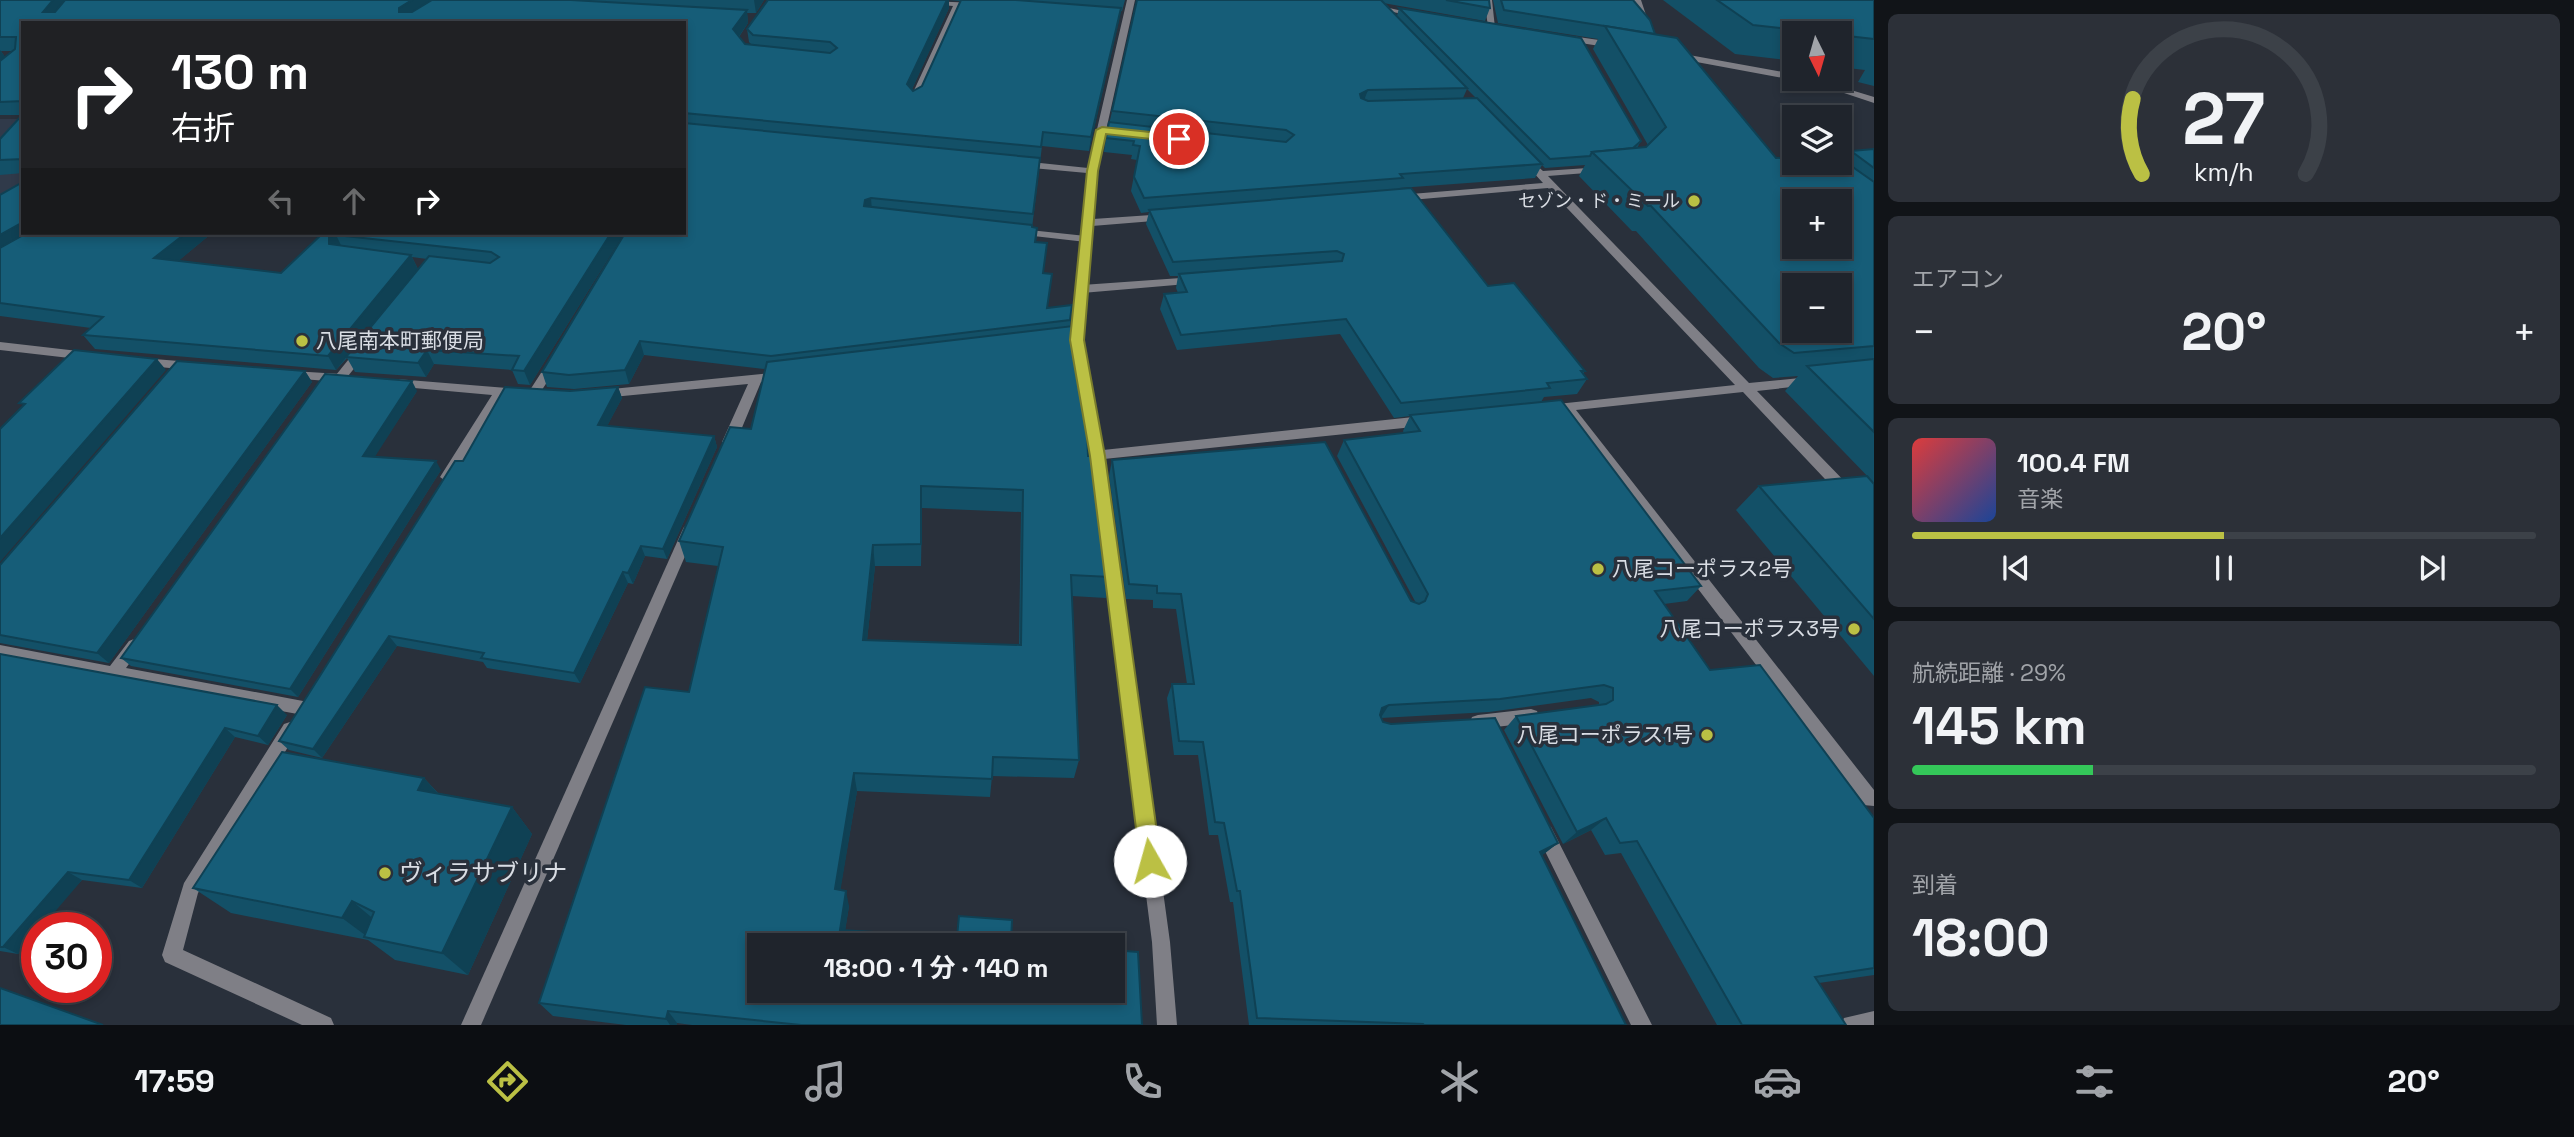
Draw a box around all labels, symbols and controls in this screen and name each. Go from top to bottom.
north arrow [1782,21,1852,91]
map controls [1782,21,1852,343]
text: 130 m [171,41,309,103]
icon: right [56,49,147,140]
text: 27 [2183,72,2265,165]
button: layers [1782,105,1852,175]
text: 右折 [171,108,235,148]
pin [1149,109,1209,169]
icon: arrive [1160,120,1198,158]
text: km/h [2194,156,2254,188]
icon: left [262,182,300,220]
icon: ahead [335,182,373,220]
icon: right [408,182,446,220]
place label: セゾン・ド・ミール [1518,189,1680,212]
button: + [1782,189,1852,259]
marker: セゾン・ド・ミール [1686,193,1702,209]
text: エアコン [1912,264,2004,294]
button: − [1782,273,1852,343]
text: 20° [2181,299,2267,365]
text: − [1912,308,1936,356]
text: + [2512,308,2536,356]
place label: 八尾南本町郵便局 [316,327,484,354]
marker: 八尾南本町郵便局 [294,333,310,349]
text: 100.4 FM [2017,446,2130,480]
text: 音楽 [2017,484,2063,514]
icon: previous [1997,549,2035,587]
icon: pause [2205,549,2243,587]
icon: next [2413,549,2451,587]
place label: 八尾コーポラス2号 [1612,555,1792,582]
marker: 八尾コーポラス2号 [1590,561,1606,577]
place label: 八尾コーポラス3号 [1660,615,1840,642]
marker: 八尾コーポラス3号 [1846,621,1862,637]
text: 航続距離 · 29% [1912,658,2066,688]
text: 145 km [1912,693,2087,759]
place label: 八尾コーポラス1号 [1517,721,1693,748]
marker: 八尾コーポラス1号 [1699,727,1715,743]
position arrow [1113,824,1187,898]
place label: ヴィラサブリナ [399,857,567,888]
marker: ヴィラサブリナ [377,865,393,881]
text: 到着 [1912,870,1958,900]
text: 18:00 [1912,905,2050,971]
speed limit sign: 30 [21,912,112,1003]
text: 18:00 · 1 分 · 140 m [824,951,1048,985]
icon: directions [483,1057,532,1106]
icon: music [801,1057,850,1106]
icon: phone [1118,1057,1167,1106]
icon: climate [1435,1057,1484,1106]
icon: car [1753,1057,1802,1106]
icon: filters [2070,1057,2119,1106]
text: 17:59 [134,1061,215,1101]
text: 20° [2387,1061,2440,1101]

